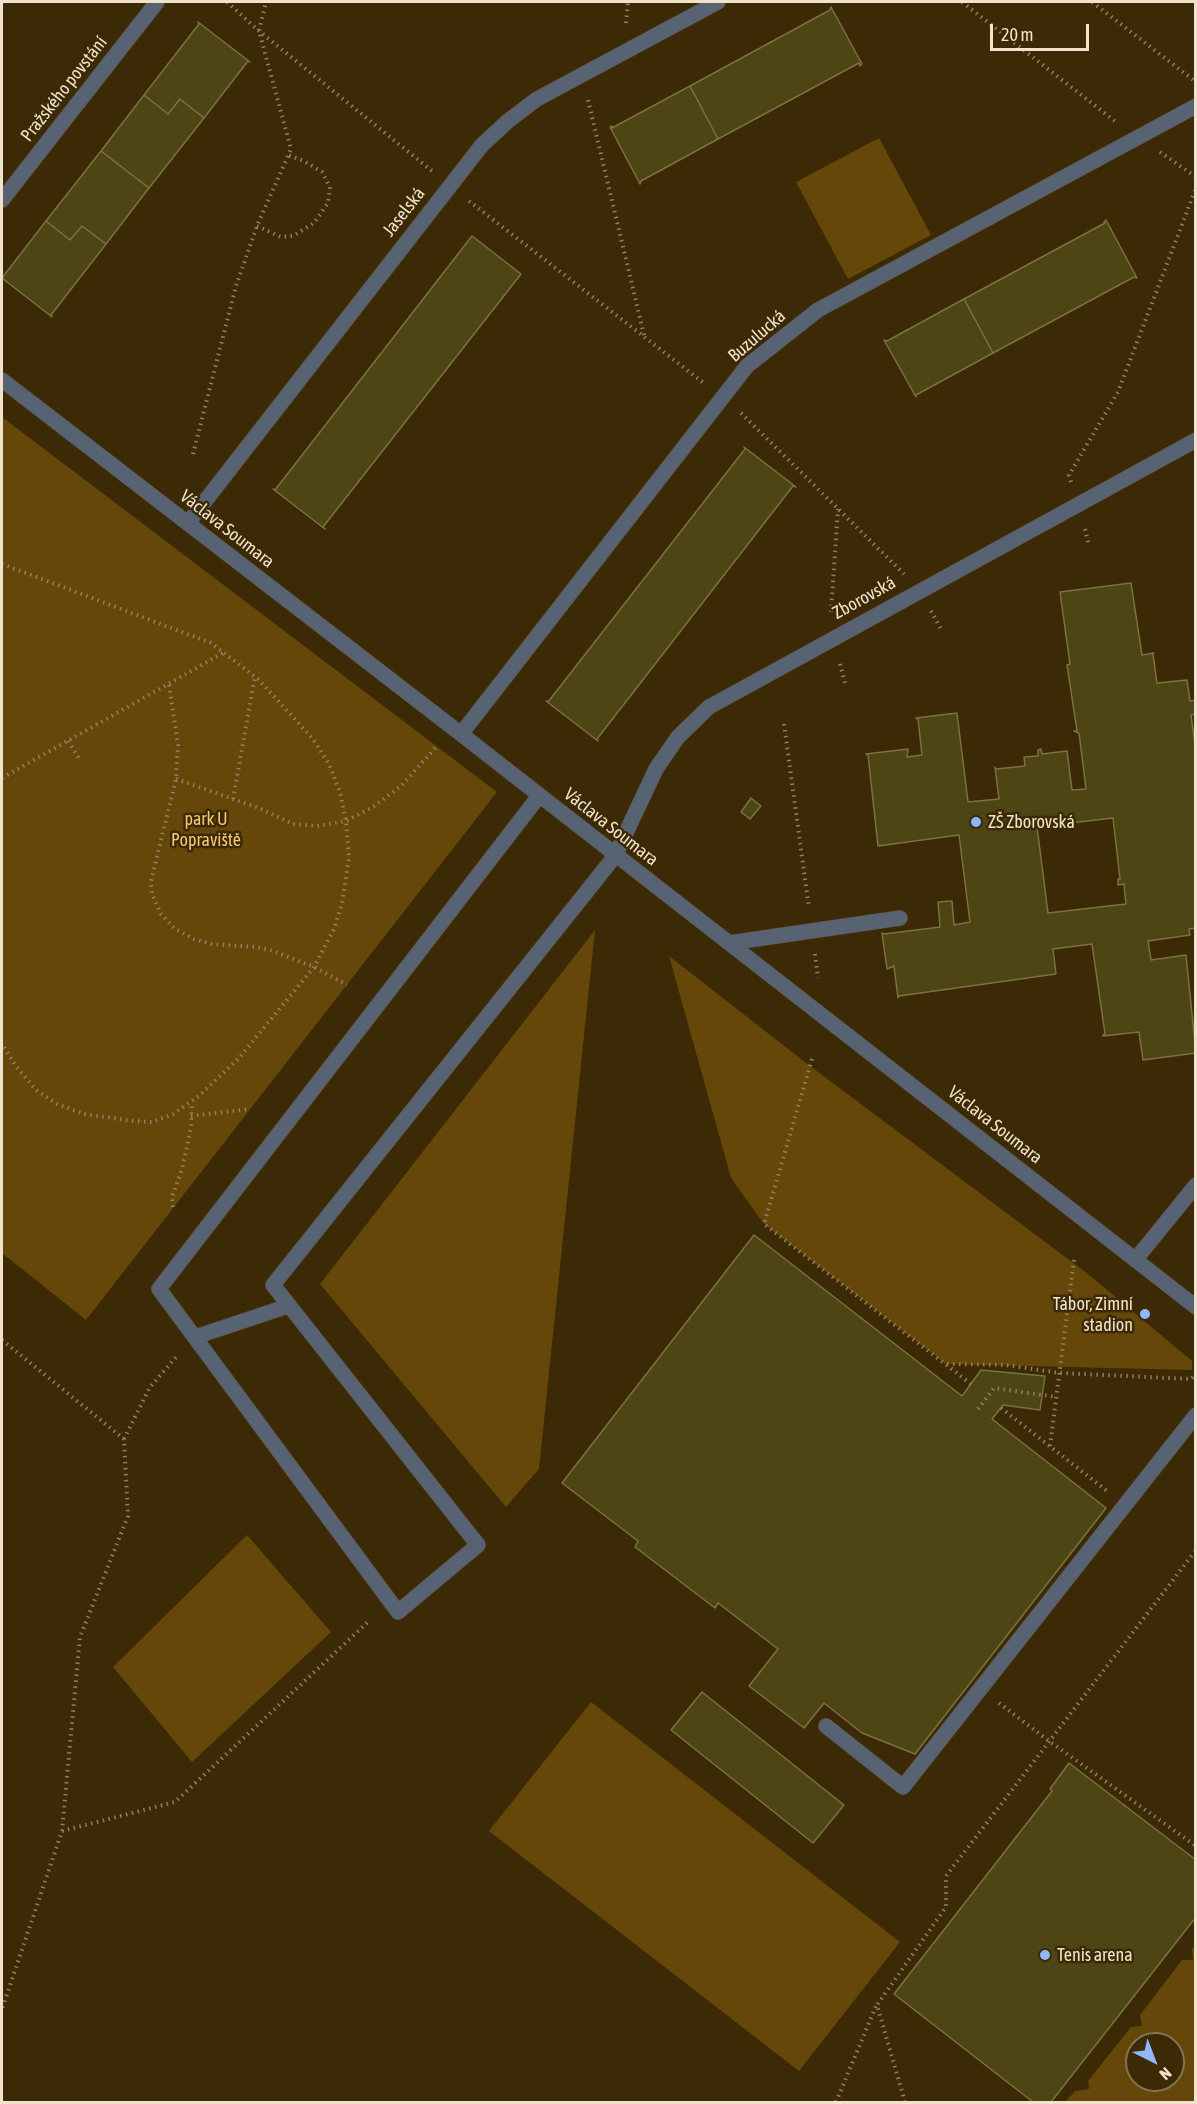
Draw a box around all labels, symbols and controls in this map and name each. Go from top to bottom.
scale bar [993,12,1092,50]
text: 20 m [1001,24,1033,45]
street label: Pražského povstání [16,32,112,146]
street label: Jaselská [378,183,430,241]
street label: Buzulucká [724,305,790,367]
street label: Václava Soumara [175,485,279,573]
street label: Zborovská [829,572,899,624]
street label: Václava Soumara [559,783,663,871]
park label: park U Popraviště [171,808,241,850]
place label: ZŠ Zborovská [988,811,1075,833]
marker: ZŠ Zborovská [969,815,983,829]
street label: Václava Soumara [943,1081,1047,1169]
place label: Tábor, Zimní stadion [1053,1293,1133,1336]
marker: Tábor, Zimní stadion [1138,1307,1152,1321]
place label: Tenis arena [1057,1944,1133,1966]
marker: Tenis arena [1038,1948,1052,1962]
north arrow [1125,2032,1185,2092]
text: N [1156,2064,1175,2084]

